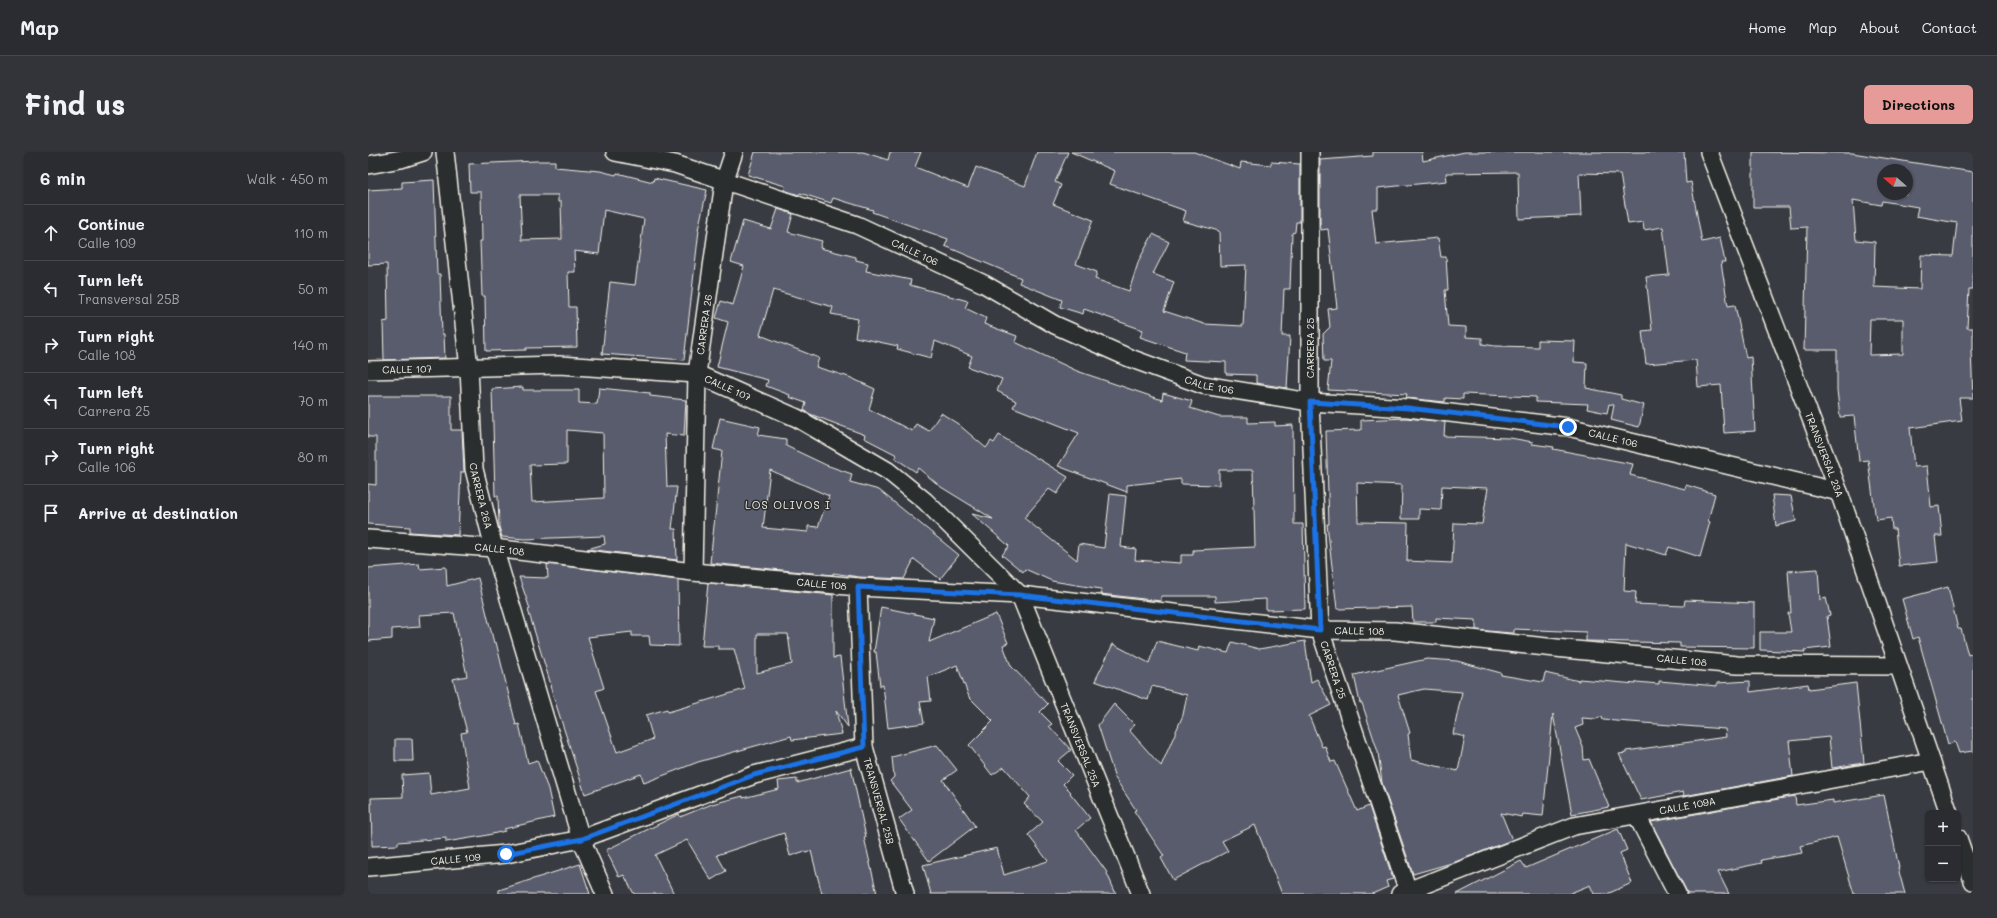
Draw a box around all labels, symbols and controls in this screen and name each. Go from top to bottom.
text: Map [20,15,59,40]
text: Home [1748,18,1786,37]
text: Map [1808,18,1837,37]
text: About [1859,18,1900,37]
text: Contact [1922,18,1977,37]
button: Directions [1864,85,1973,124]
text: Find us [24,86,125,122]
north arrow [1877,164,1913,200]
text: 6 min [40,167,85,189]
text: Walk · 450 m [247,170,328,187]
text: Continue [78,214,145,234]
icon: ahead [40,222,62,244]
text: 110 m [294,224,328,241]
text: Calle 109 [78,234,136,251]
street label: CALLE 106 [889,235,941,269]
text: Turn left [78,270,143,290]
icon: left [40,278,62,300]
text: 50 m [298,280,328,297]
text: Transversal 25B [78,290,180,307]
street label: CARRERA 26 [693,293,715,356]
street label: CARRERA 25 [1303,318,1317,378]
text: Turn right [78,326,155,346]
icon: right [40,334,62,356]
text: 140 m [292,336,328,353]
text: Calle 108 [78,346,136,363]
street label: CALLE 107 [382,361,432,377]
street label: CALLE 107 [702,371,754,404]
street label: CALLE 106 [1183,372,1235,397]
text: Turn left [78,382,143,402]
icon: left [40,390,62,412]
text: 70 m [298,392,328,409]
text: Carrera 25 [78,402,150,419]
street label: TRANSVERSAL 23A [1802,410,1847,499]
route end [1559,418,1577,436]
street label: CALLE 106 [1587,425,1639,450]
text: Turn right [78,438,155,458]
icon: right [40,446,62,468]
text: 80 m [298,448,328,465]
text: Calle 106 [78,458,136,475]
street label: CARRERA 26A [467,462,496,530]
district label: LOS OLIVOS I [745,497,831,512]
icon: arrive [40,502,62,524]
text: Arrive at destination [78,503,238,523]
street label: CALLE 108 [474,540,525,559]
street label: CALLE 108 [796,574,847,593]
street label: CALLE 108 [1334,623,1385,638]
street label: CARRERA 25 [1317,639,1350,701]
street label: CALLE 108 [1656,651,1708,669]
street label: TRANSVERSAL 25A [1057,701,1104,789]
street label: TRANSVERSAL 25B [860,756,898,846]
street label: CALLE 109A [1658,793,1717,817]
map controls [1925,810,1961,882]
button: + [1925,810,1961,846]
route start [497,845,515,863]
button: − [1925,846,1961,882]
street label: CALLE 109 [430,849,481,868]

